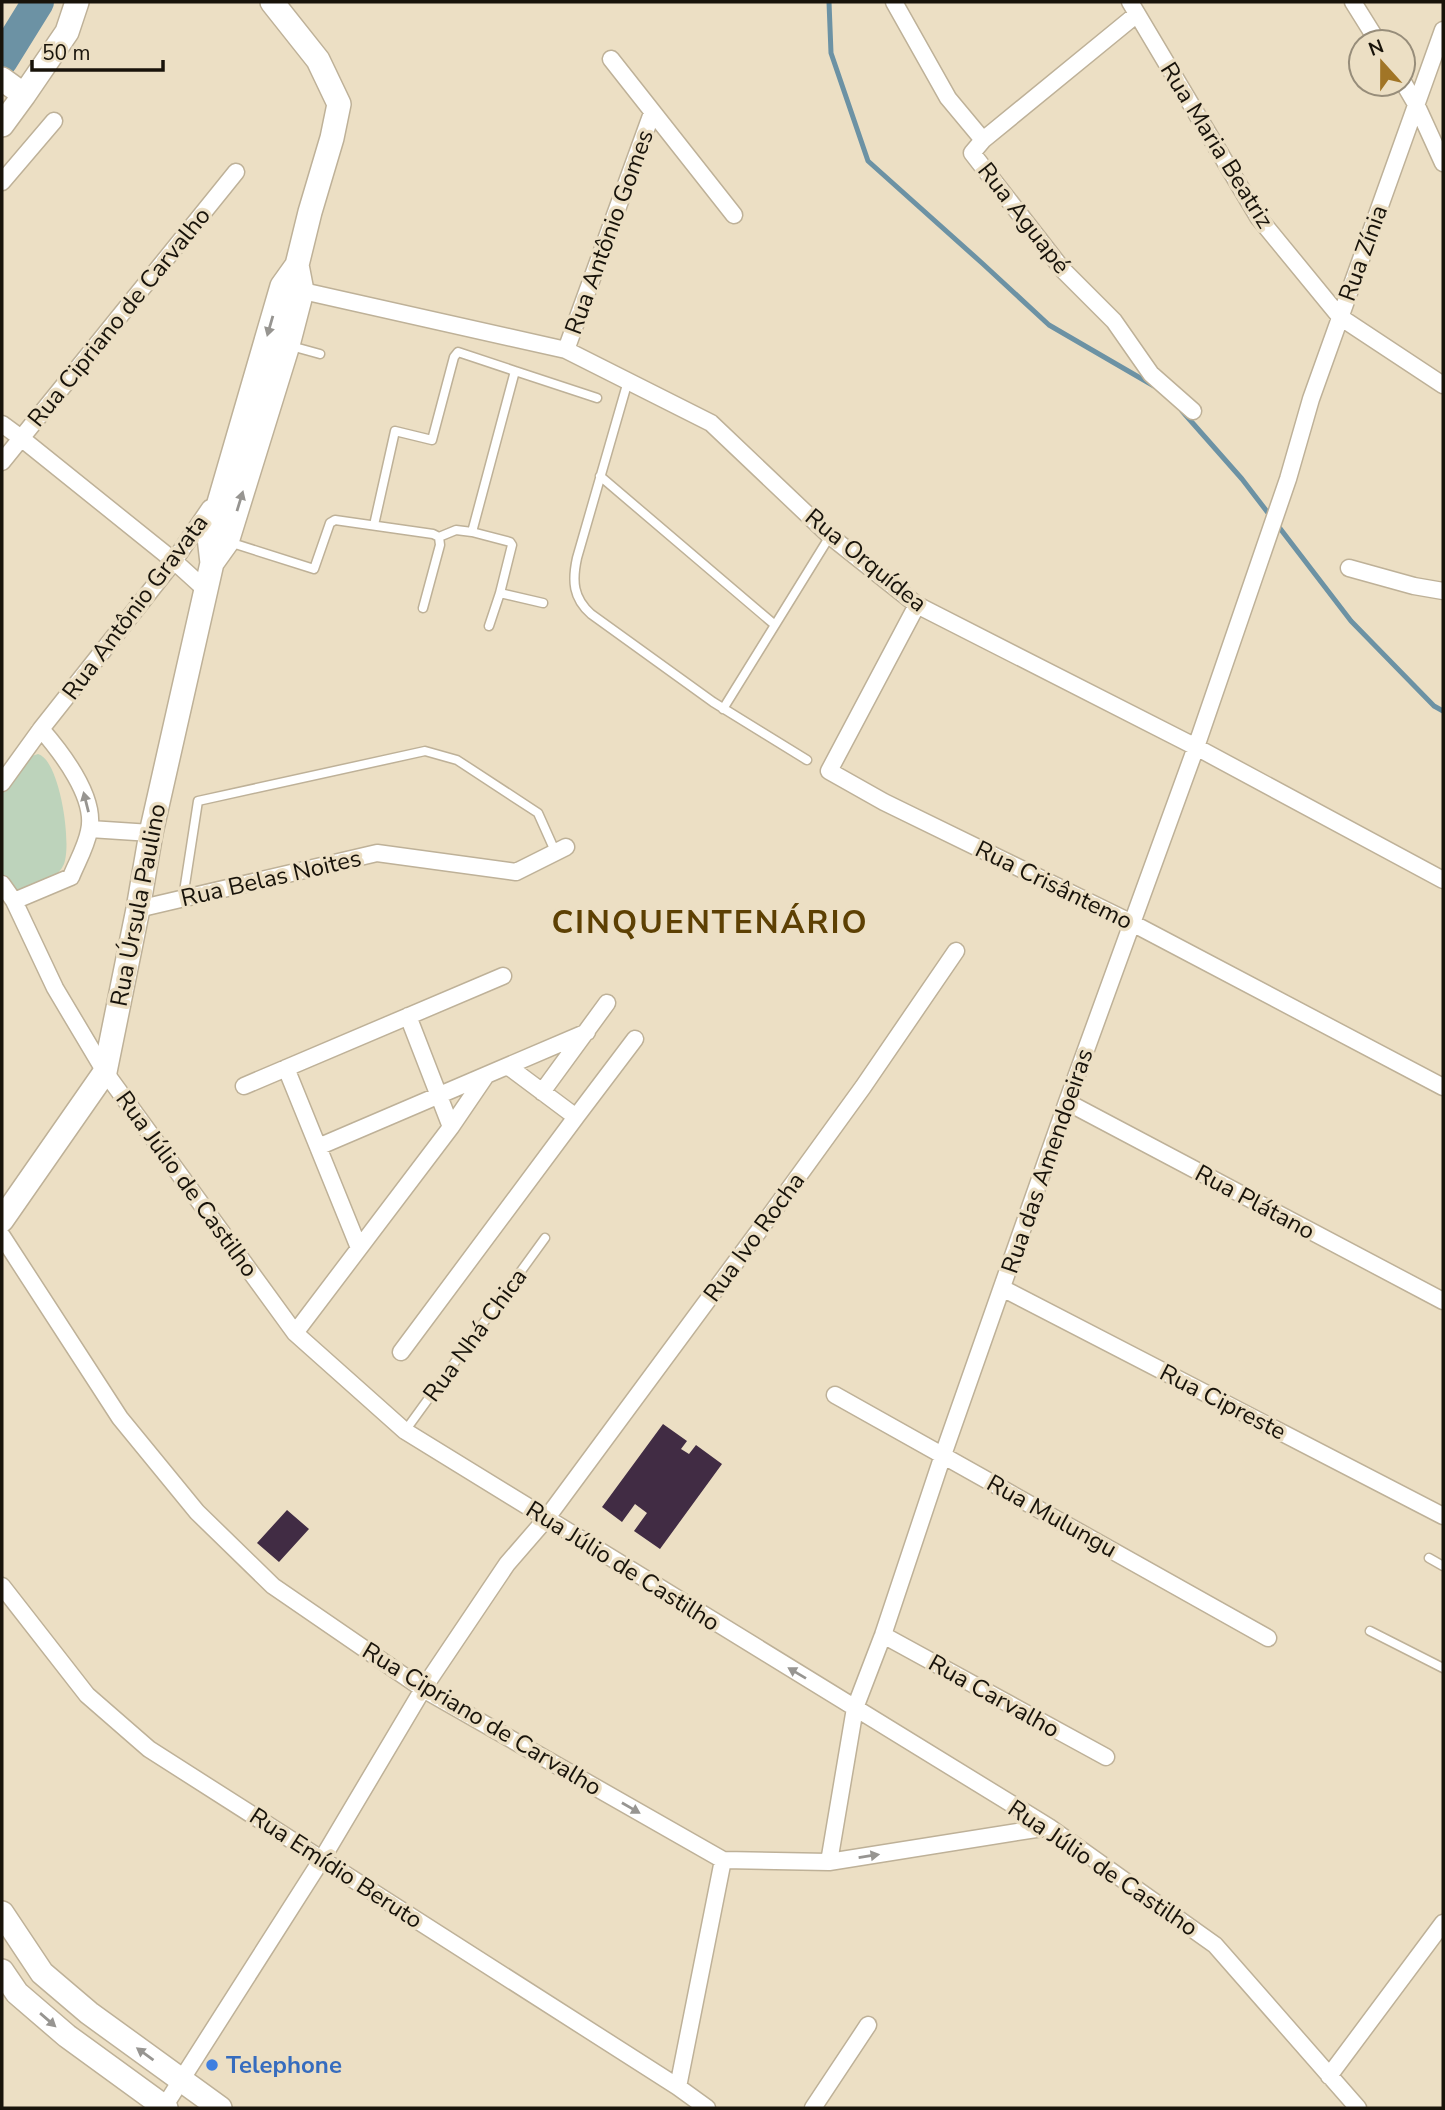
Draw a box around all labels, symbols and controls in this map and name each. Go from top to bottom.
scale bar [32,28,163,72]
north arrow [1347,28,1417,98]
text: N [1365,33,1388,63]
text: 50 m [42,39,91,67]
street label: Rua Maria Beatriz [1153,56,1281,234]
street label: Rua Antônio Gomes [557,125,661,339]
street label: Rua Aguapé [971,156,1077,280]
street label: Rua Cipriano de Carvalho [20,201,218,433]
street label: Rua Zínia [1331,201,1395,305]
one-way arrow [265,316,275,337]
one-way arrow [235,490,246,511]
street label: Rua Orquídea [799,501,933,619]
street label: Rua Antônio Gravata [55,508,215,706]
one-way arrow [80,790,91,812]
street label: Rua Úrsula Paulino [103,801,173,1009]
street label: Rua Crisântemo [970,833,1138,937]
street label: Rua Belas Noites [178,842,364,914]
district label: CINQUENTENÁRIO [551,901,869,944]
street label: Rua das Amendoeiras [994,1044,1100,1278]
street label: Rua Júlio de Castilho [109,1085,265,1283]
street label: Rua Plátano [1189,1157,1321,1247]
street label: Rua Ivo Rocha [696,1166,812,1308]
street label: Rua Nhá Chica [416,1262,534,1408]
street label: Rua Cipreste [1154,1356,1292,1448]
street label: Rua Mulungu [981,1467,1123,1565]
street label: Rua Júlio de Castilho [520,1493,726,1639]
street label: Rua Cipriano de Carvalho [356,1635,608,1803]
street label: Rua Carvalho [923,1647,1065,1745]
one-way arrow [787,1666,806,1679]
street label: Rua Júlio de Castilho [1002,1792,1204,1944]
street label: Rua Emídio Beruto [243,1800,429,1936]
one-way arrow [622,1802,641,1814]
one-way arrow [858,1850,880,1861]
one-way arrow [40,2012,57,2027]
one-way arrow [136,2047,154,2061]
place label: Telephone [226,2049,342,2081]
marker: Telephone [204,2057,220,2073]

